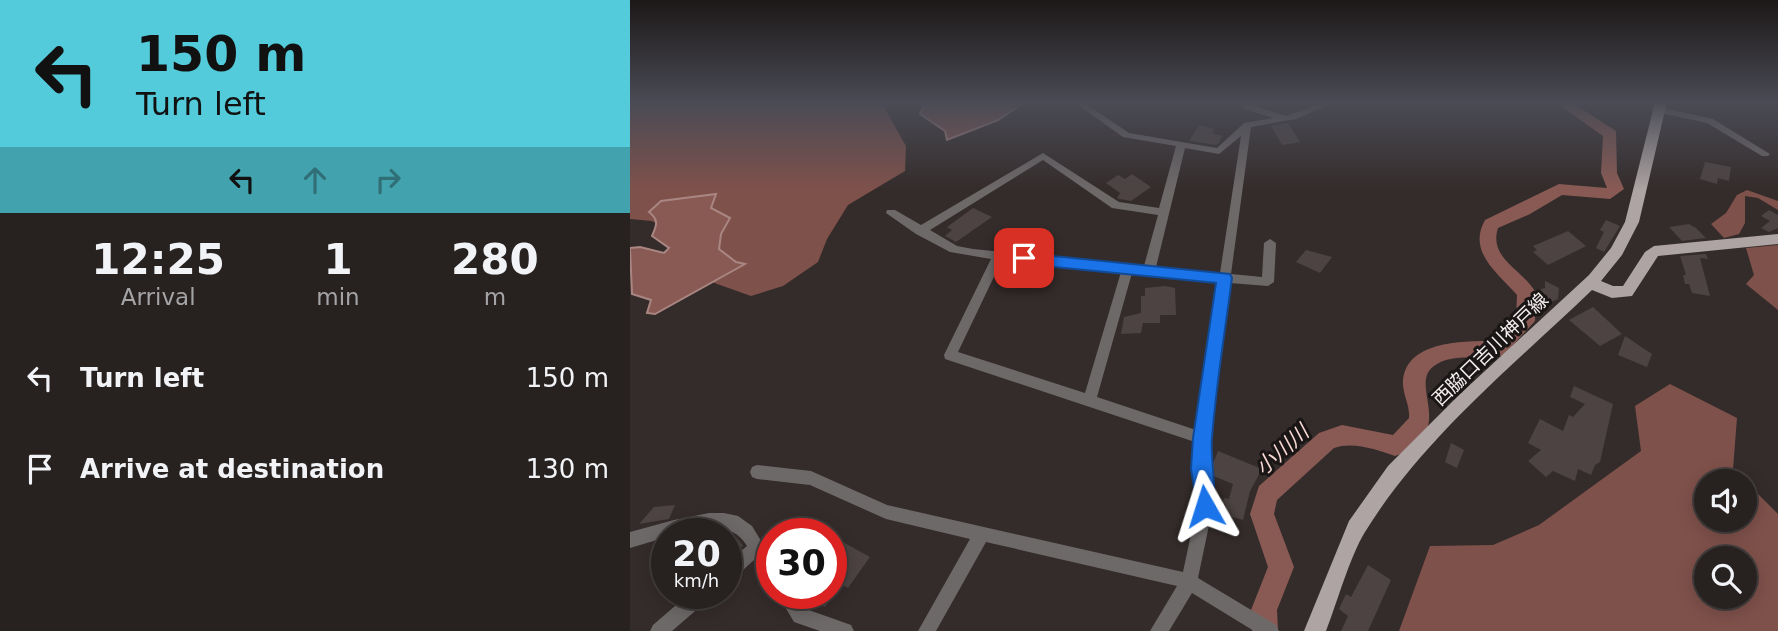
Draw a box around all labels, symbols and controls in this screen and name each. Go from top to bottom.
text: 150 m [136,26,306,83]
icon: left [21,28,112,119]
text: Turn left [136,85,266,123]
icon: left [223,161,261,199]
icon: ahead [296,161,334,199]
icon: right [369,161,407,199]
pin [994,228,1054,288]
text: 12:25 [91,235,225,284]
text: 1 [323,235,353,284]
text: 280 [451,235,539,284]
icon: arrive [1005,239,1043,277]
text: Arrival [121,284,196,310]
text: min [316,284,360,310]
text: m [484,284,506,310]
street label: 西脇口吉川神戸線 [1428,288,1552,410]
icon: left [21,359,59,397]
text: Turn left [80,363,204,393]
text: 150 m [526,363,609,393]
water label: 小川川 [1251,419,1315,480]
icon: arrive [21,450,59,488]
text: Arrive at destination [80,454,384,484]
text: 130 m [526,454,609,484]
position arrow [1168,469,1242,543]
map controls [1694,469,1757,609]
button: sound [1694,469,1757,532]
speed limit sign: 30 [756,518,847,609]
text: 20 [672,534,721,574]
button: search [1694,546,1757,609]
text: km/h [674,570,719,591]

